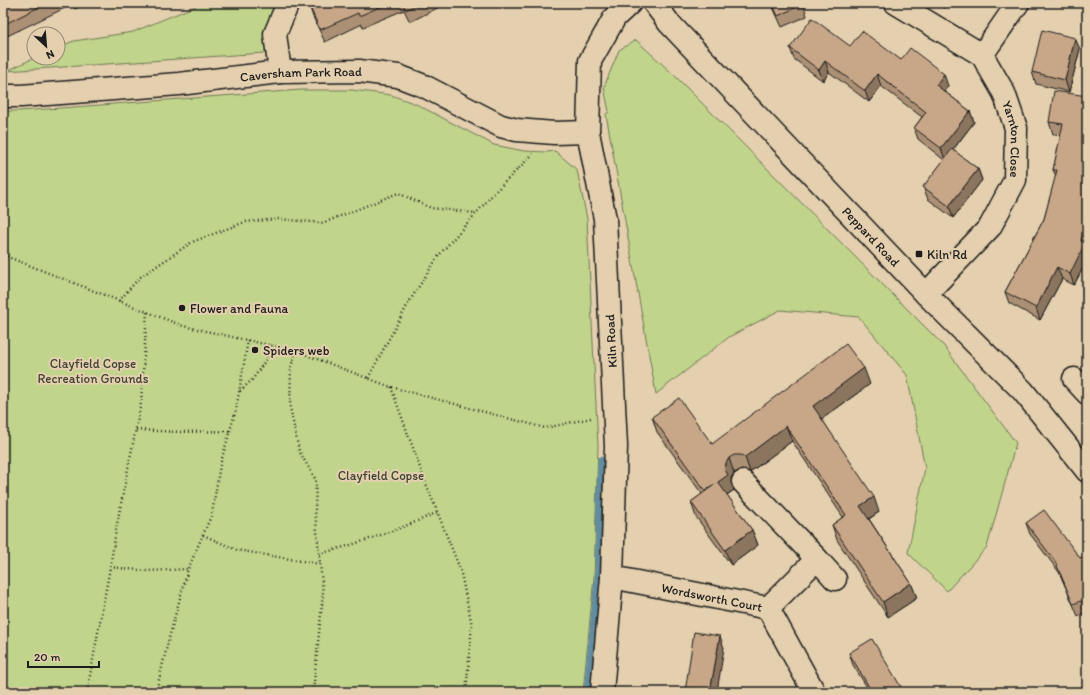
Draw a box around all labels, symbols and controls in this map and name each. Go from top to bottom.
north arrow [26,26,66,66]
text: N [44,47,56,62]
street label: Caversham Park Road [239,63,362,84]
street label: Yarnton Close [1000,99,1024,178]
street label: Peppard Road [840,203,903,269]
place label: Kiln Rd [927,247,967,262]
marker: Kiln Rd [914,249,924,259]
place label: Flower and Fauna [190,301,289,316]
marker: Flower and Fauna [177,303,187,313]
street label: Kiln Road [602,314,620,368]
place label: Spiders web [263,343,330,358]
marker: Spiders web [250,345,260,355]
park label: Clayfield Copse Recreation Grounds [38,356,149,386]
park label: Clayfield Copse [338,468,424,483]
street label: Wordsworth Court [660,580,764,614]
scale bar [28,643,99,669]
text: 20 m [34,650,61,664]

